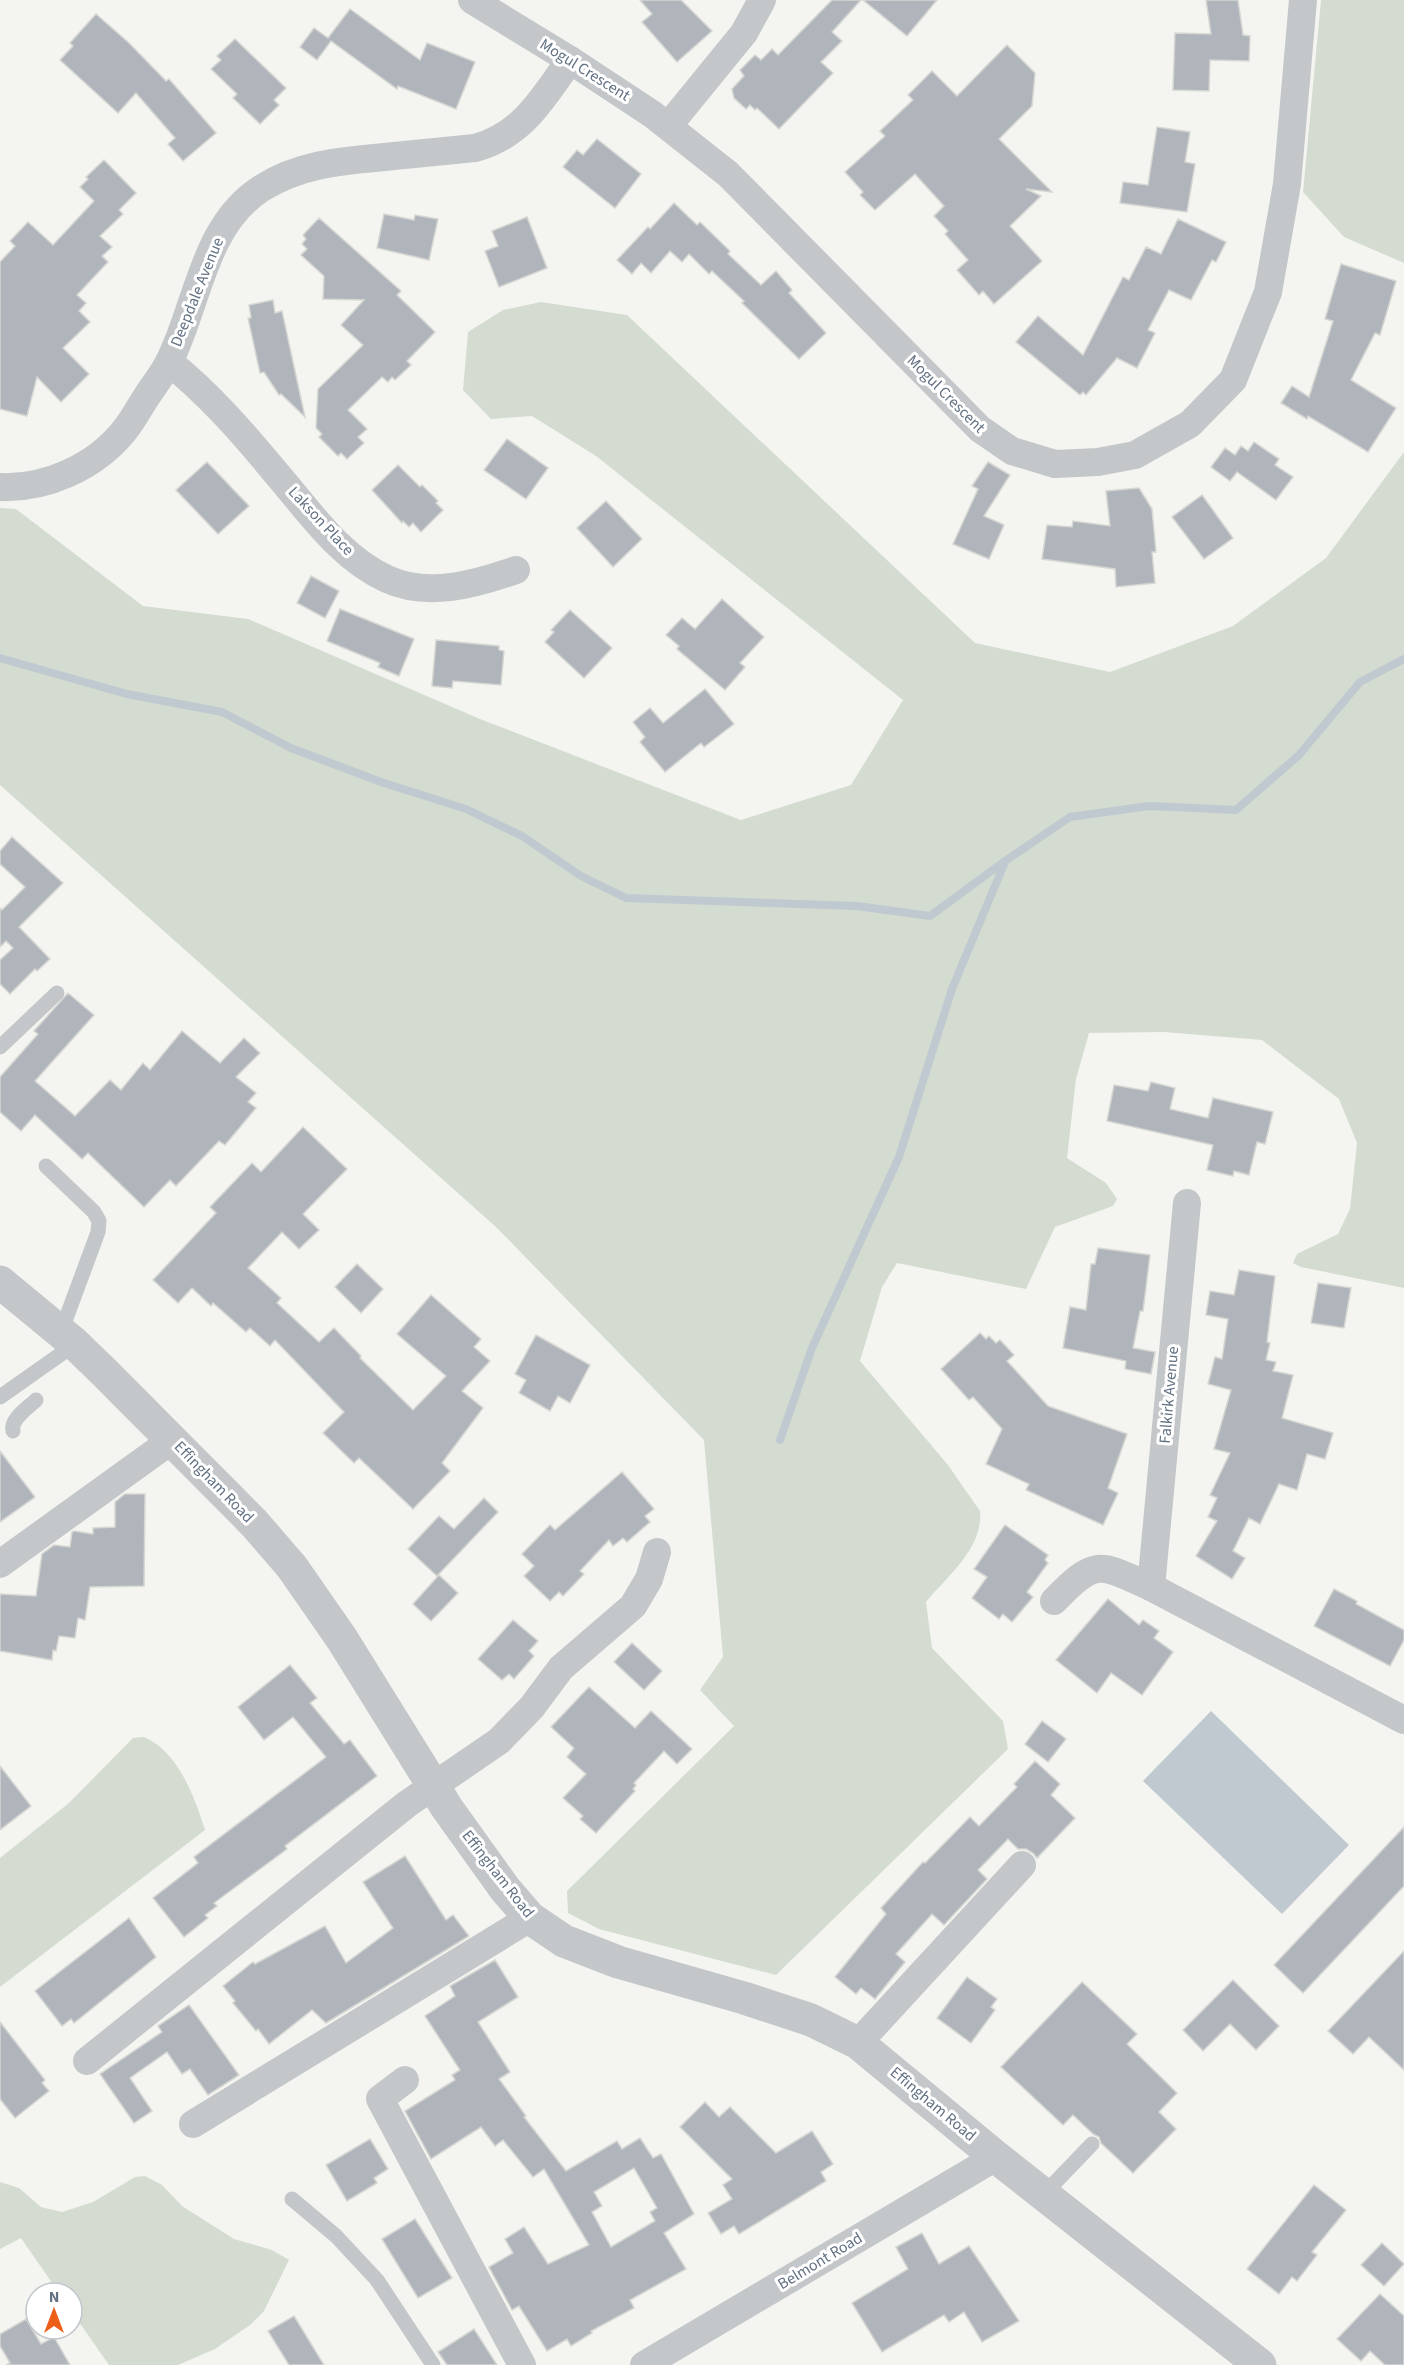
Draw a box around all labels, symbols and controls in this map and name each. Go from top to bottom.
street label: Mogul Crescent [536,33,635,107]
street label: Deepdale Avenue [165,234,229,350]
street label: Mogul Crescent [902,350,990,438]
street label: Lakson Place [283,482,359,560]
street label: Falkirk Avenue [1154,1345,1184,1444]
street label: Effingham Road [169,1436,259,1528]
street label: Effingham Road [457,1825,539,1923]
street label: Effingham Road [885,2062,981,2146]
street label: Belmont Road [774,2227,866,2295]
north arrow [24,2281,84,2341]
text: N [49,2286,59,2308]

